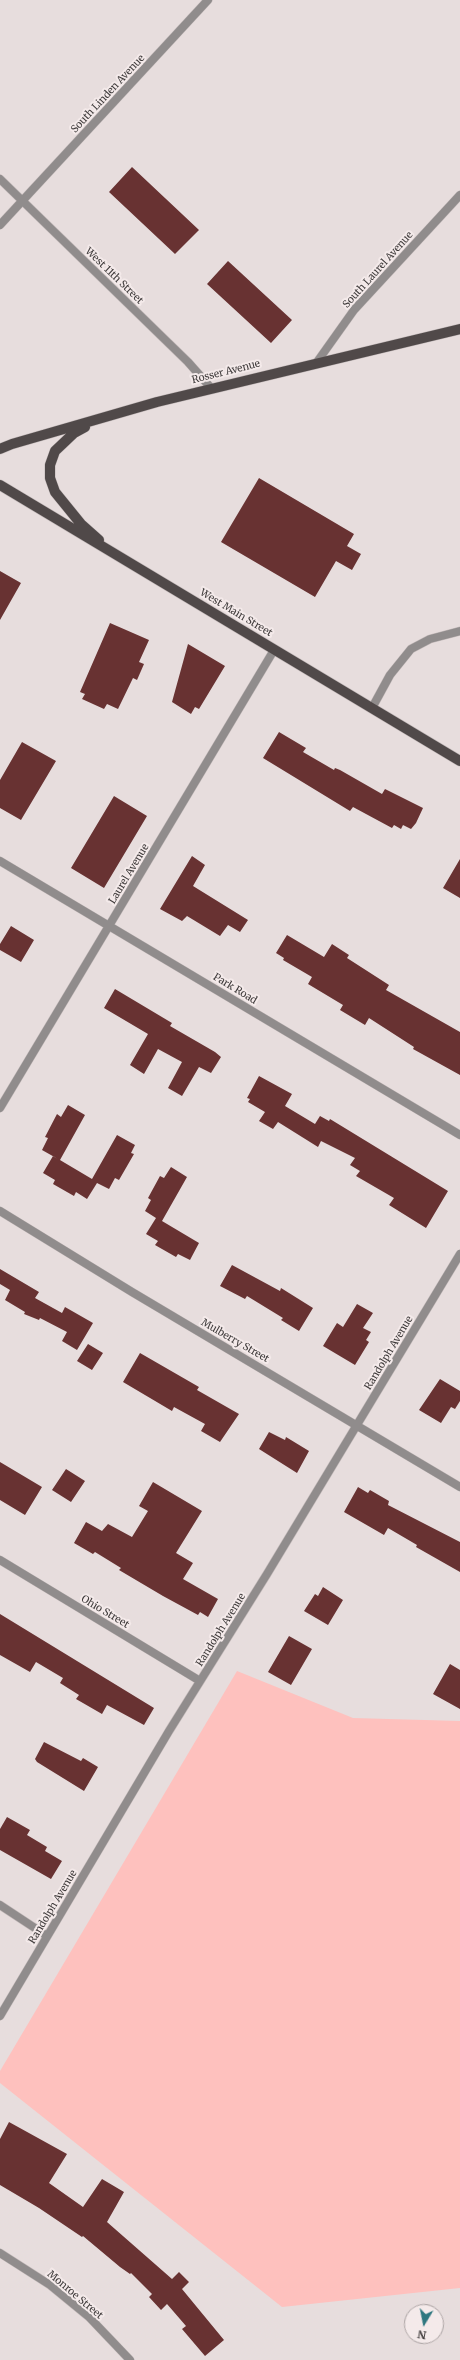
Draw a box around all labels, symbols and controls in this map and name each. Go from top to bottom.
street label: South Linden Avenue [69,53,147,135]
street label: South Laurel Avenue [340,229,416,311]
street label: West 11th Street [83,245,145,307]
street label: Rosser Avenue [191,358,261,386]
street label: West Main Street [198,587,274,639]
street label: Laurel Avenue [106,842,152,906]
street label: Park Road [211,971,259,1007]
street label: Randolph Avenue [362,1314,416,1392]
street label: Mulberry Street [199,1317,271,1365]
street label: Randolph Avenue [194,1591,248,1669]
street label: Ohio Street [79,1593,131,1631]
street label: Randolph Avenue [26,1868,80,1946]
street label: Monroe Street [45,2268,105,2322]
north arrow [404,2304,444,2344]
text: N [417,2327,428,2342]

